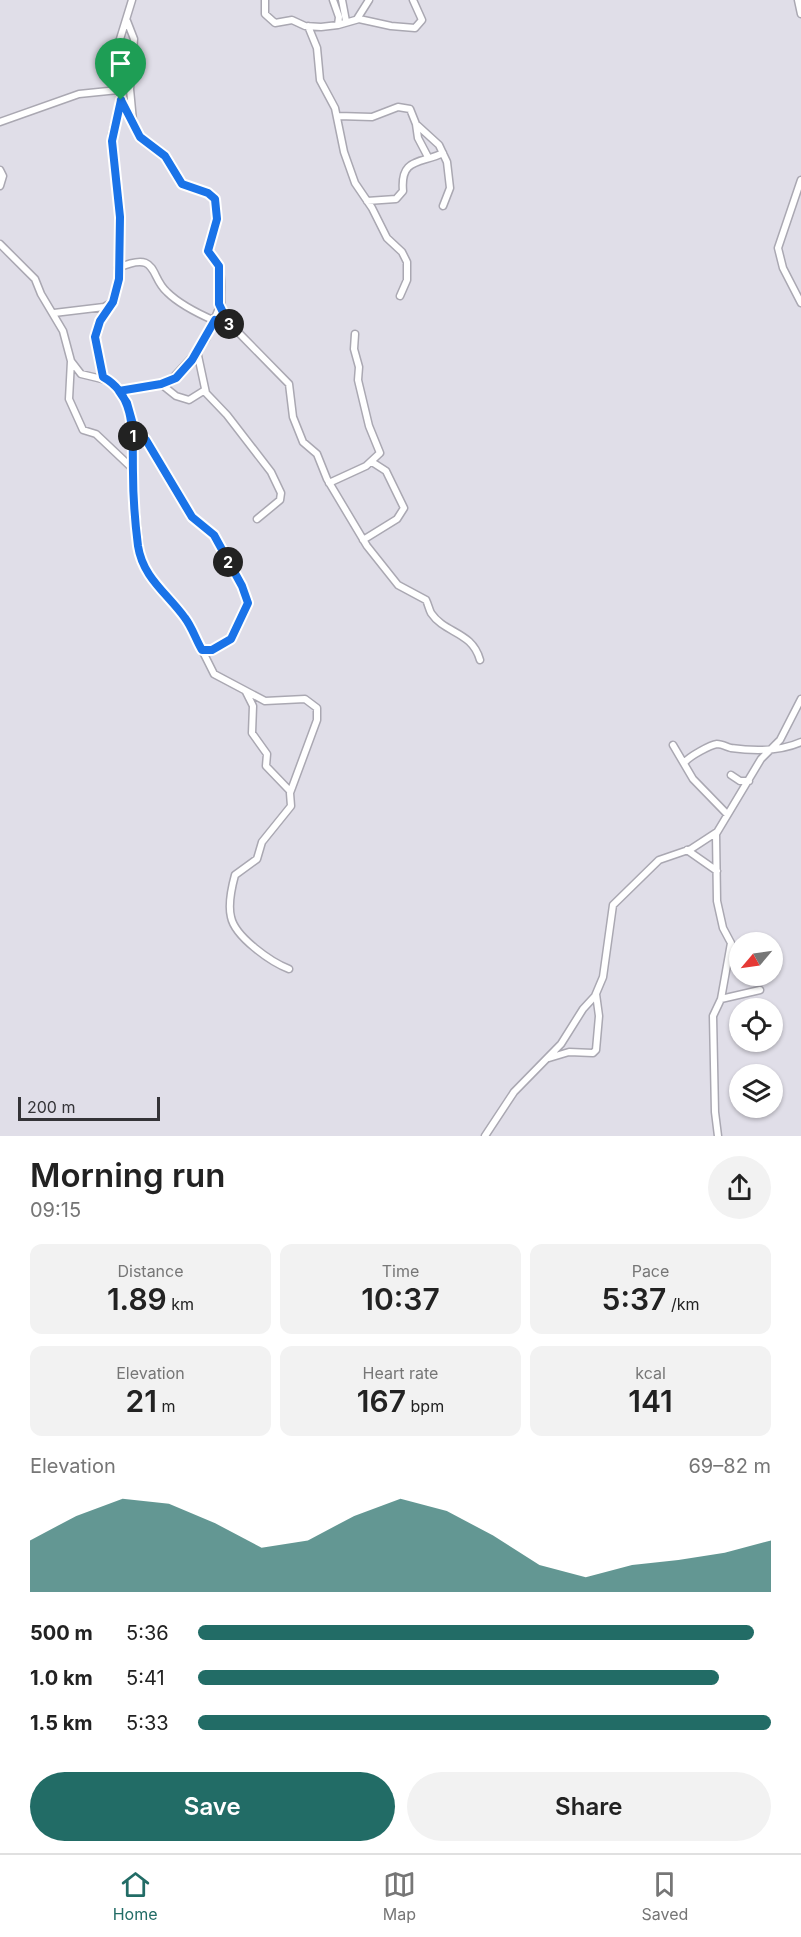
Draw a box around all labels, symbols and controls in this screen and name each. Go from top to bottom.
pin [95,38,146,100]
icon: arrive [104,47,137,80]
pin: 3 [214,309,244,339]
text: 3 [224,314,234,334]
pin: 1 [118,421,148,451]
text: 1 [130,426,136,446]
pin: 2 [213,547,243,577]
text: 2 [223,552,233,572]
north arrow [729,932,783,986]
map controls [729,932,783,1118]
button: locate [729,998,783,1052]
button: layers [729,1064,783,1118]
scale bar [18,1094,160,1122]
text: 200 m [27,1097,75,1117]
text: Morning run [30,1155,225,1195]
button: share [708,1156,771,1219]
text: 09:15 [30,1198,81,1222]
text: Distance [117,1261,184,1281]
text: Time [382,1261,419,1281]
text: Pace [632,1261,669,1281]
text: 1.89 [107,1281,167,1317]
text: 10:37 [361,1281,440,1317]
text: 5:37 [602,1281,666,1317]
text: km [167,1294,194,1314]
text: /km [666,1294,699,1314]
text: Elevation [116,1363,185,1383]
text: Heart rate [363,1363,438,1383]
text: kcal [635,1363,666,1383]
text: 21 [126,1383,157,1419]
text: 167 [357,1383,406,1419]
text: 141 [628,1383,673,1419]
text: m [157,1396,175,1416]
text: bpm [406,1396,444,1416]
text: Elevation [30,1454,116,1478]
text: 69–82 m [688,1454,771,1478]
text: 500 m [30,1621,93,1645]
text: 5:36 [126,1621,169,1645]
text: 1.0 km [30,1666,93,1690]
text: 5:41 [126,1666,165,1690]
text: 1.5 km [30,1711,93,1735]
text: 5:33 [126,1711,169,1735]
button: Save [30,1772,395,1841]
button: Share [407,1772,771,1841]
tab: Home [113,1868,158,1924]
tab: Map [383,1868,416,1924]
tab: Saved [641,1868,688,1924]

